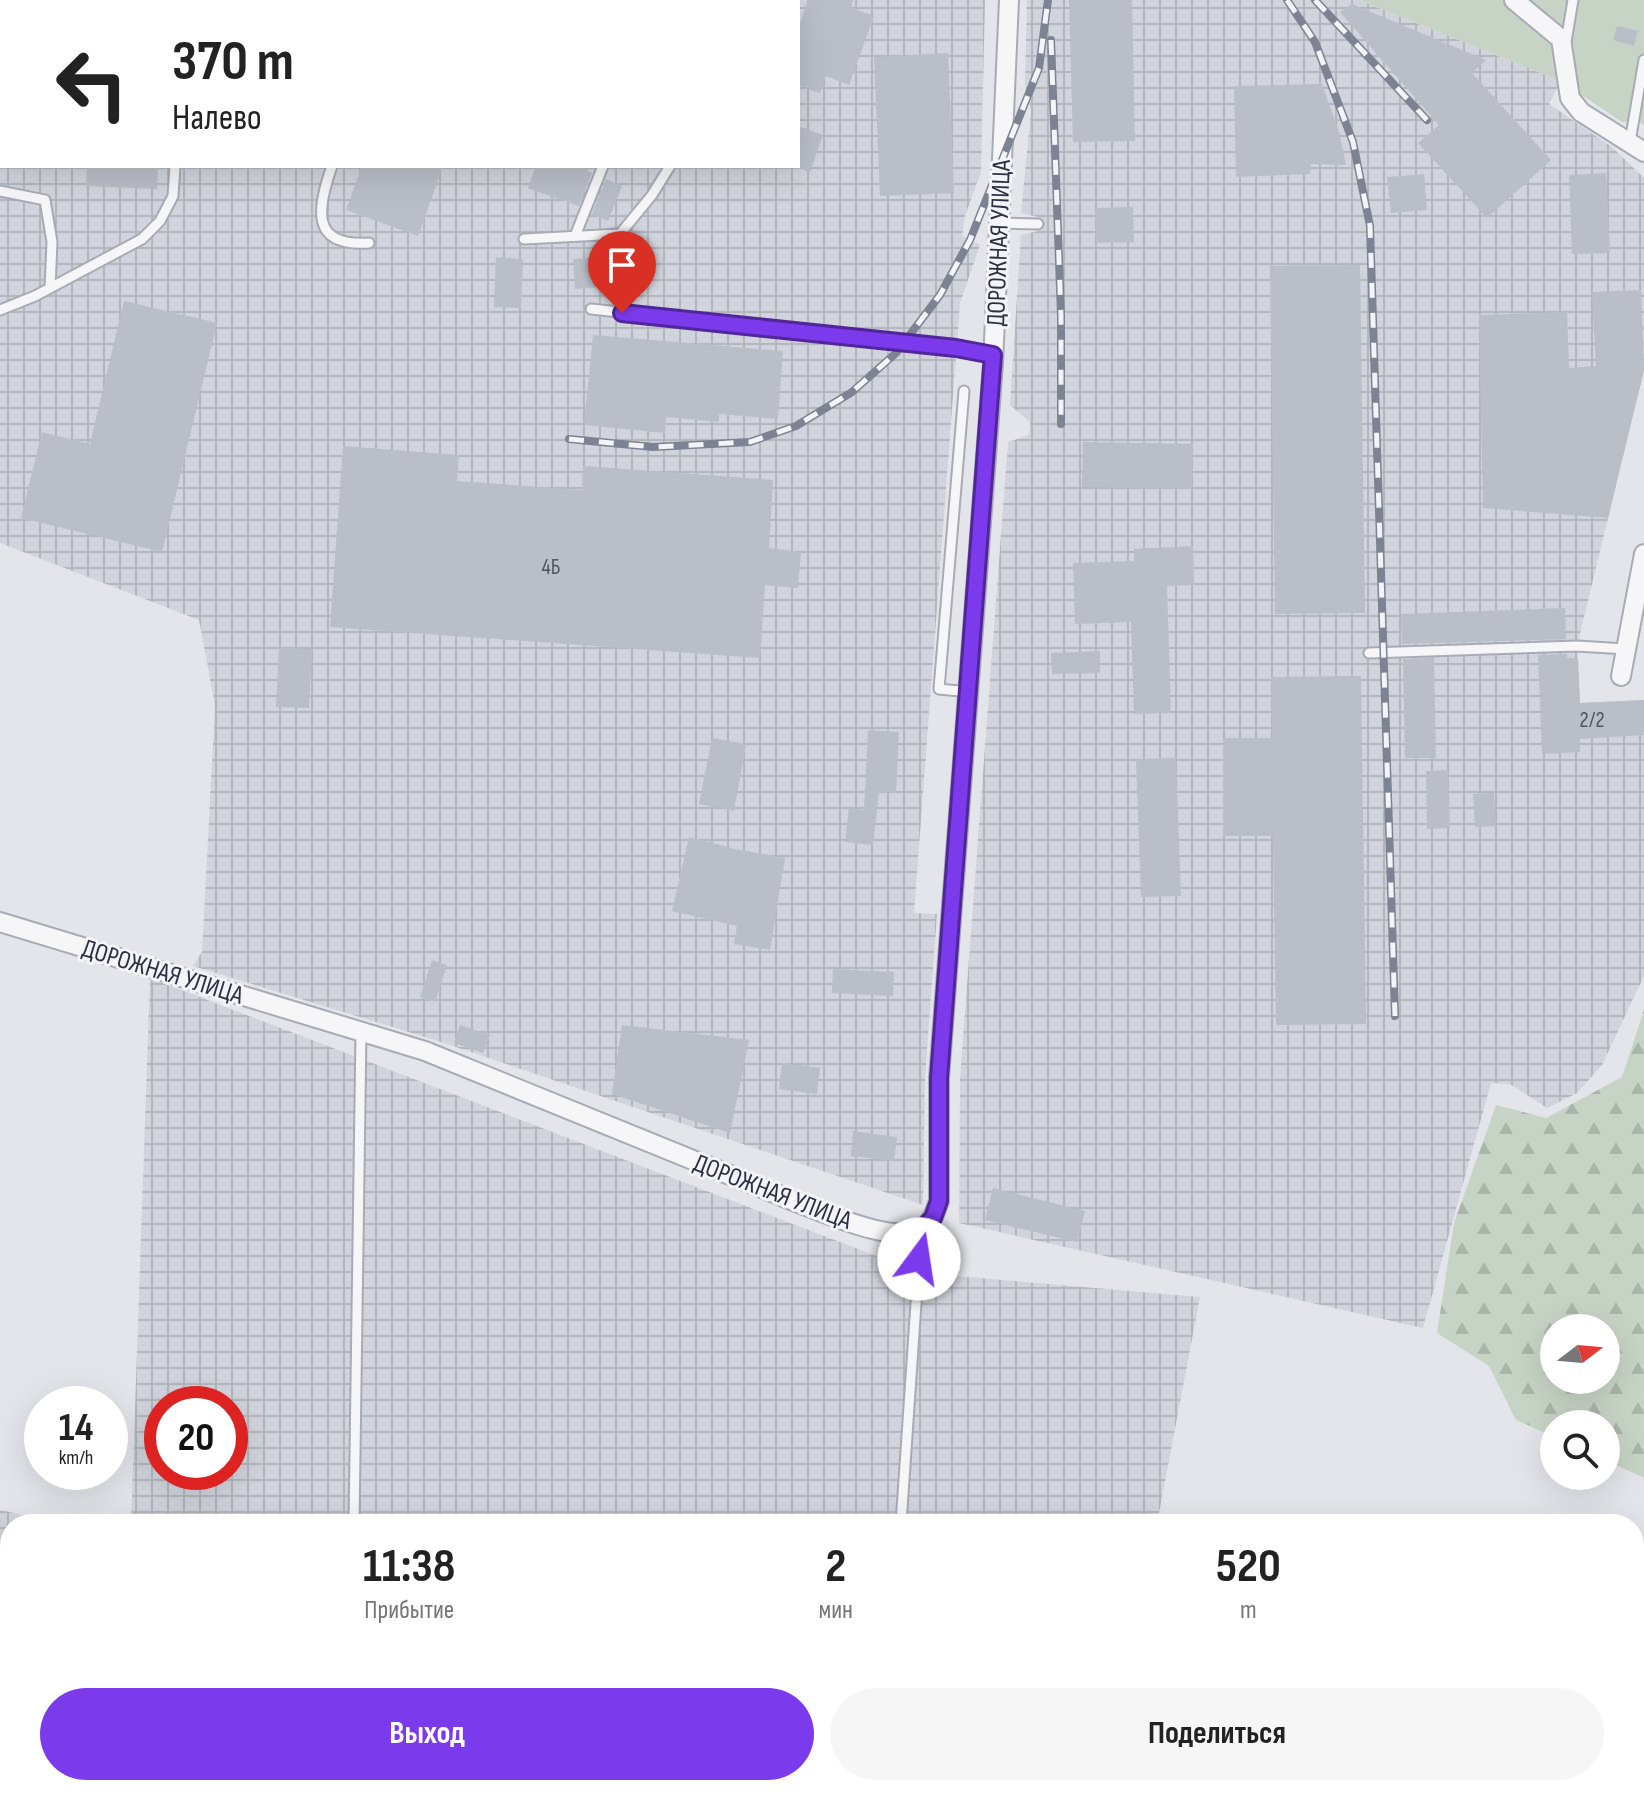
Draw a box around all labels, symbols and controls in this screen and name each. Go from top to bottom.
text: 370 m [172,29,294,96]
icon: left [40,32,144,136]
text: Налево [172,97,262,140]
street label: ДОРОЖНАЯ УЛИЦА [981,158,1018,327]
pin [588,231,656,313]
icon: arrive [600,243,644,287]
house number: 4Б [542,554,560,581]
house number: 2/2 [1580,707,1605,734]
street label: ДОРОЖНАЯ УЛИЦА [78,933,248,1012]
street label: ДОРОЖНАЯ УЛИЦА [689,1148,857,1237]
position arrow [877,1217,961,1301]
north arrow [1540,1314,1620,1394]
map controls [1540,1314,1620,1490]
speed limit sign: 20 [144,1386,248,1490]
text: 14 [59,1404,93,1452]
button: search [1540,1410,1620,1490]
text: km/h [59,1446,93,1470]
text: 11:38 [363,1538,456,1595]
text: 2 [825,1538,846,1595]
text: 520 [1216,1538,1281,1595]
text: Прибытие [364,1595,454,1626]
text: мин [819,1595,853,1626]
text: m [1240,1595,1257,1626]
button: Выход [40,1688,814,1780]
button: Поделиться [830,1688,1604,1780]

